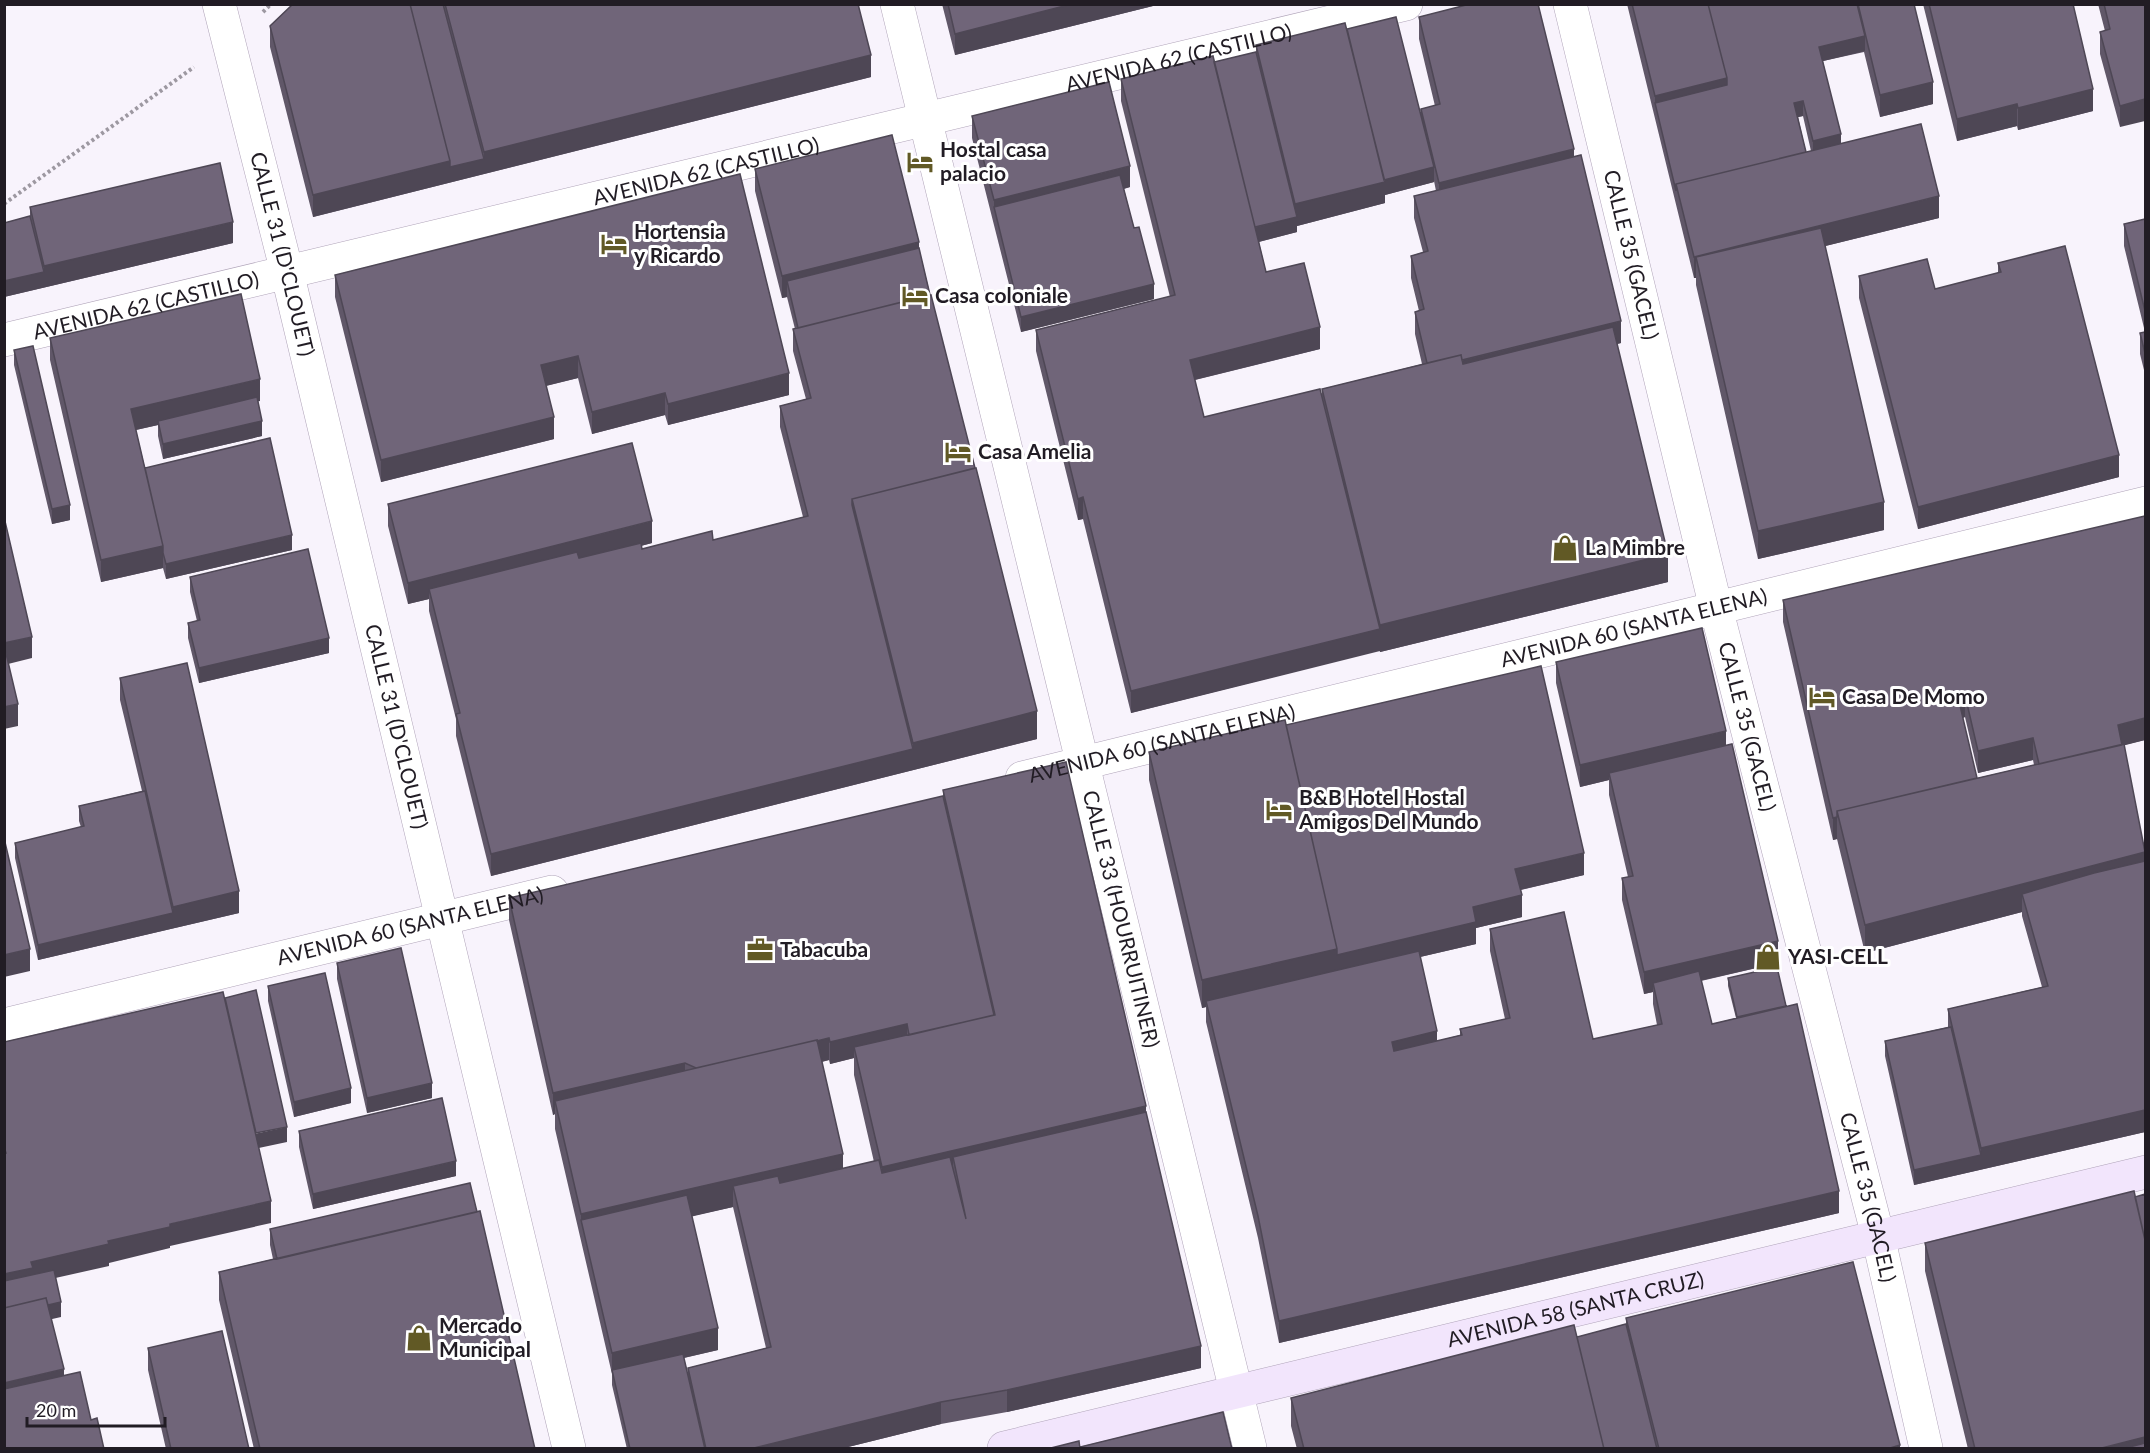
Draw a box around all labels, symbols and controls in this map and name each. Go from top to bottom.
street label: AVENIDA 62 (CASTILLO) [1063,18,1294,96]
street label: AVENIDA 62 (CASTILLO) [590,131,821,209]
place label: Hostal casa palacio [940,136,1047,185]
hotel icon: Hostal casa palacio [905,147,935,177]
street label: CALLE 31 (D'CLOUET) [246,149,321,358]
street label: CALLE 35 (GACEL) [1599,167,1665,342]
place label: Hortensia y Ricardo [634,218,726,267]
hotel icon: Hortensia y Ricardo [599,229,629,259]
street label: AVENIDA 62 (CASTILLO) [30,265,261,344]
hotel icon: Casa coloniale [900,281,930,311]
place label: Casa coloniale [935,282,1068,307]
hotel icon: Casa Amelia [943,437,973,467]
place label: Casa Amelia [978,438,1091,463]
shop icon: La Mimbre [1550,533,1580,563]
place label: La Mimbre [1585,534,1685,559]
street label: AVENIDA 60 (SANTA ELENA) [1498,582,1769,671]
street label: CALLE 31 (D'CLOUET) [361,621,434,831]
street label: CALLE 35 (GACEL) [1714,639,1782,814]
hotel icon: Casa De Momo [1807,682,1837,712]
place label: Casa De Momo [1842,683,1985,708]
street label: AVENIDA 60 (SANTA ELENA) [1026,698,1297,787]
place label: B&B Hotel Hostal Amigos Del Mundo [1298,784,1478,833]
street label: CALLE 33 (HOURRUITINER) [1079,788,1166,1050]
hotel icon: B&B Hotel Hostal Amigos Del Mundo [1264,795,1294,825]
street label: AVENIDA 60 (SANTA ELENA) [274,881,546,969]
office icon: Tabacuba [745,935,775,965]
place label: Tabacuba [780,936,868,961]
shop icon: YASI-CELL [1753,942,1783,972]
place label: YASI-CELL [1787,943,1888,968]
street label: CALLE 35 (GACEL) [1836,1110,1902,1284]
street label: AVENIDA 58 (SANTA CRUZ) [1444,1265,1706,1351]
place label: Mercado Municipal [439,1312,531,1361]
shop icon: Mercado Municipal [404,1323,434,1353]
scale bar [27,1390,165,1428]
text: 20 m [36,1399,76,1421]

